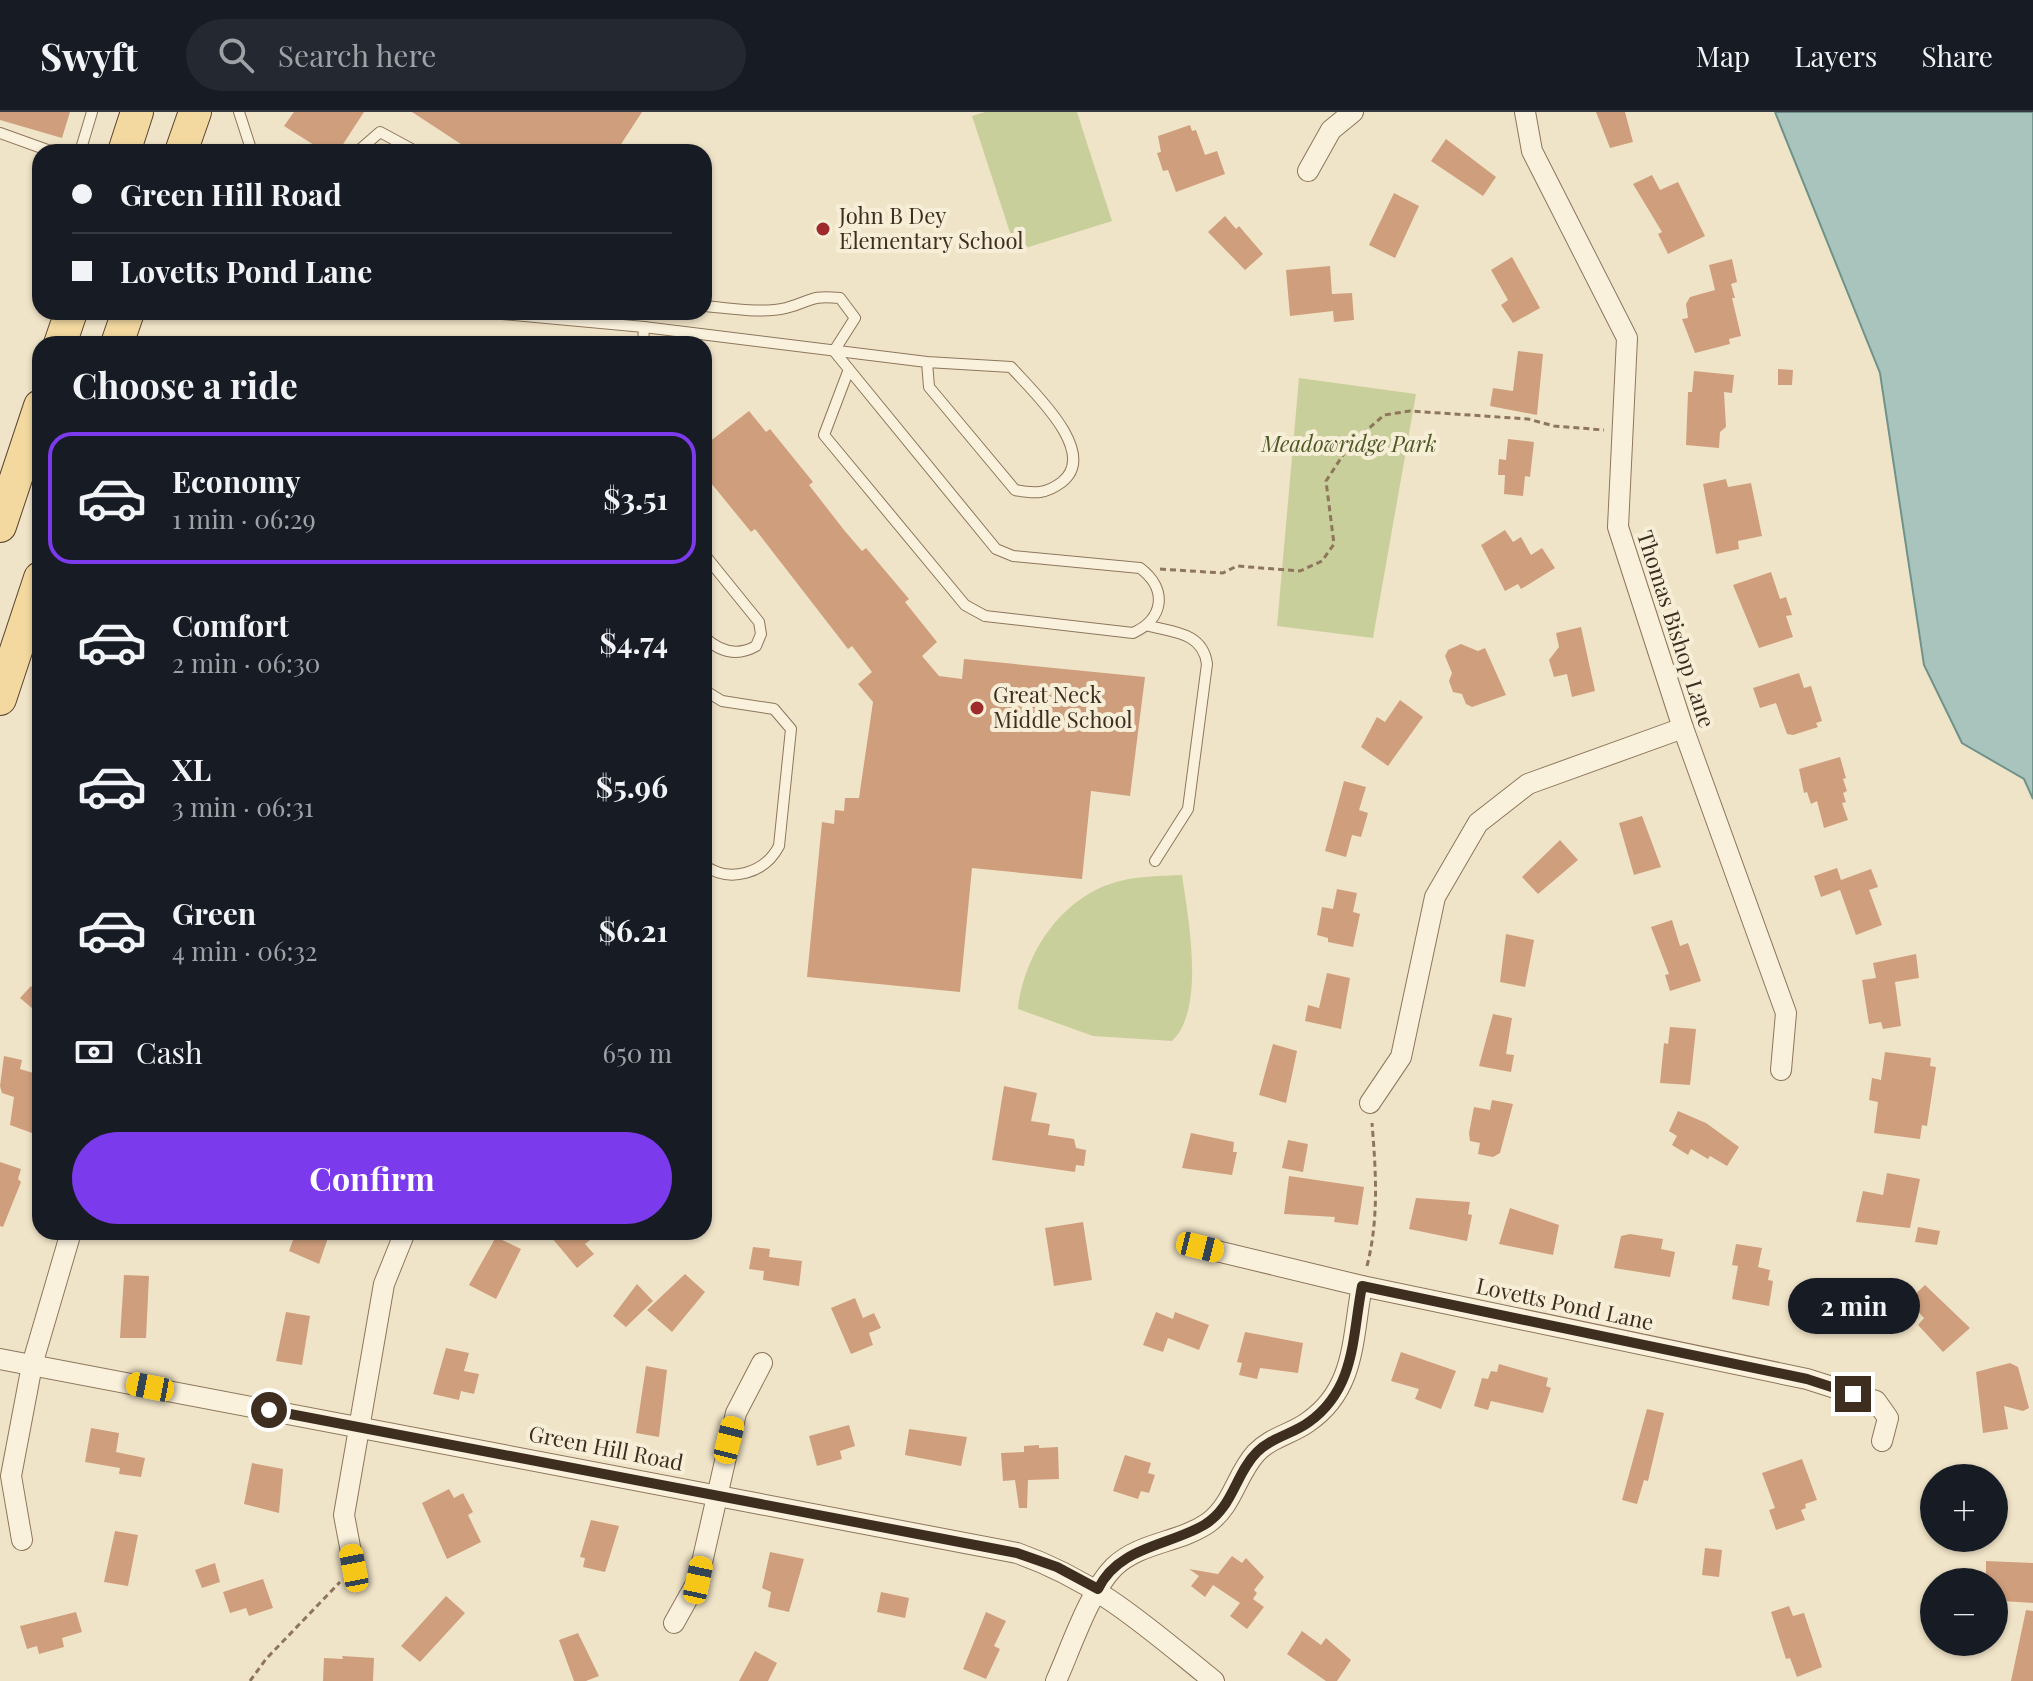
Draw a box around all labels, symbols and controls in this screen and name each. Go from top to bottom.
search box [186,19,746,91]
text: Swyft [40,30,138,81]
icon: search [214,33,258,77]
text: Search here [278,35,436,75]
text: Map [1696,37,1750,74]
text: Layers [1794,37,1877,74]
text: Share [1921,37,1993,74]
text: Green Hill Road [120,174,342,214]
place label: John B Dey Elementary School [838,200,1024,255]
marker: John B Dey Elementary School [814,220,832,238]
text: Lovetts Pond Lane [120,251,372,291]
text: Choose a ride [72,360,298,408]
park label: Meadowridge Park [1261,428,1436,458]
text: Economy [172,461,301,501]
icon: car [76,462,148,534]
text: $3.51 [603,478,668,518]
text: 1 min · 06:29 [172,501,316,536]
street label: Thomas Bishop Lane [1631,526,1723,731]
text: Comfort [172,605,289,645]
icon: car [76,606,148,678]
text: $4.74 [600,622,668,662]
text: 2 min · 06:30 [172,645,320,680]
place label: Great Neck Middle School [993,679,1133,734]
marker: Great Neck Middle School [968,699,986,717]
text: XL [172,749,211,789]
icon: car [76,750,148,822]
text: $5.96 [596,766,668,806]
text: 3 min · 06:31 [172,789,314,824]
text: Green [172,893,256,933]
icon: car [76,894,148,966]
text: $6.21 [599,910,668,950]
text: 4 min · 06:32 [172,933,318,968]
icon: cash [72,1030,116,1074]
text: Cash [136,1032,203,1072]
text: 650 m [603,1035,672,1070]
button: Confirm [72,1132,672,1224]
car [1174,1230,1226,1264]
street label: Lovetts Pond Lane [1474,1270,1657,1336]
callout: 2 min [1787,1278,1919,1334]
text: 2 min [1820,1288,1888,1323]
car [124,1371,176,1403]
route end [1835,1376,1871,1412]
route start [251,1392,287,1428]
car [712,1414,746,1466]
street label: Green Hill Road [526,1417,686,1477]
map controls [1920,1464,2008,1656]
button: + [1920,1464,2008,1552]
car [338,1542,370,1594]
car [681,1554,715,1606]
button: − [1920,1568,2008,1656]

